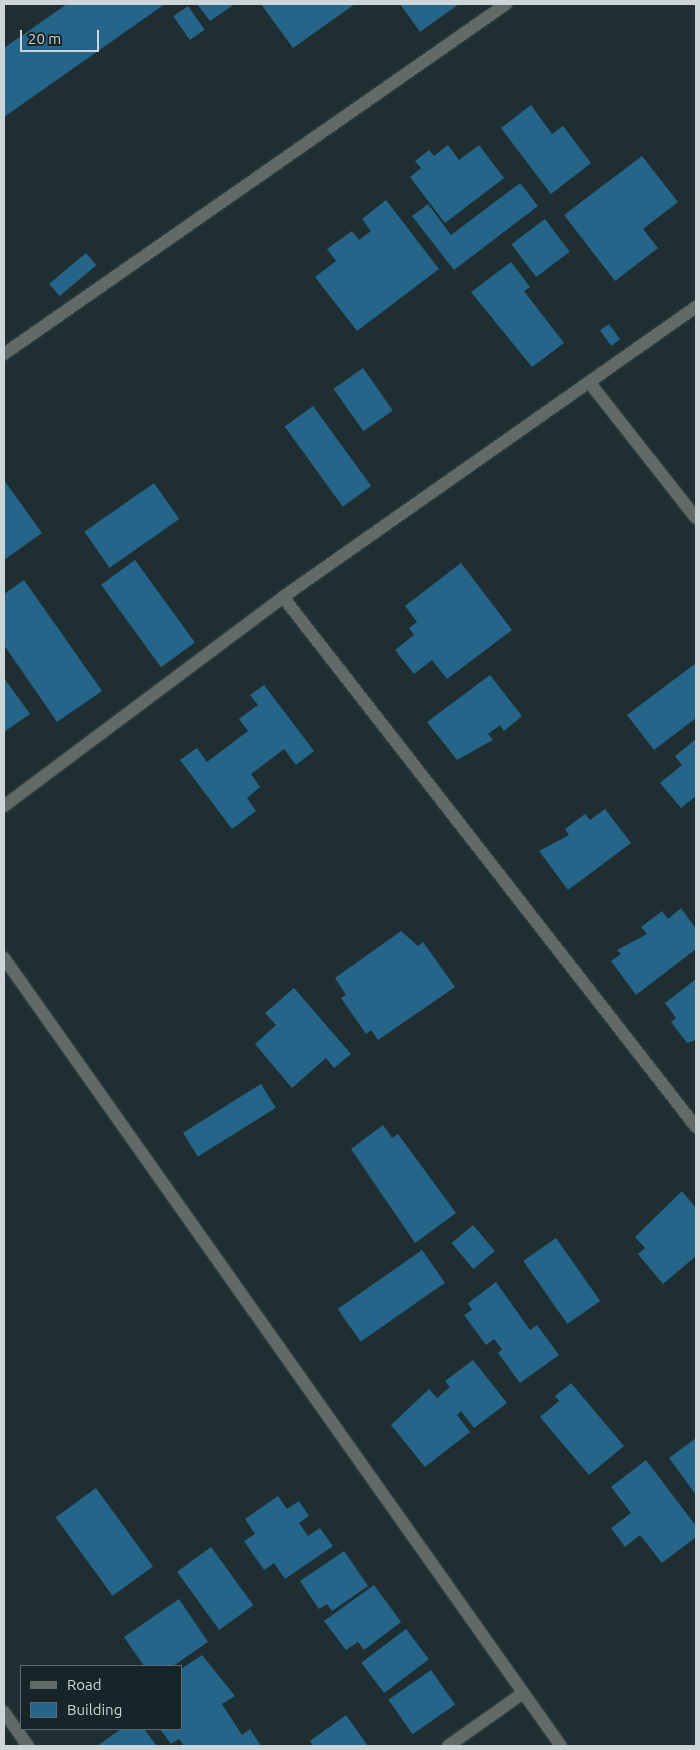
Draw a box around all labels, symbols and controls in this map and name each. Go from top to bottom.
scale bar [22,20,101,52]
text: 20 m [28,30,61,47]
legend [20,1665,182,1730]
text: Road [67,1676,102,1693]
text: Building [67,1701,122,1718]

